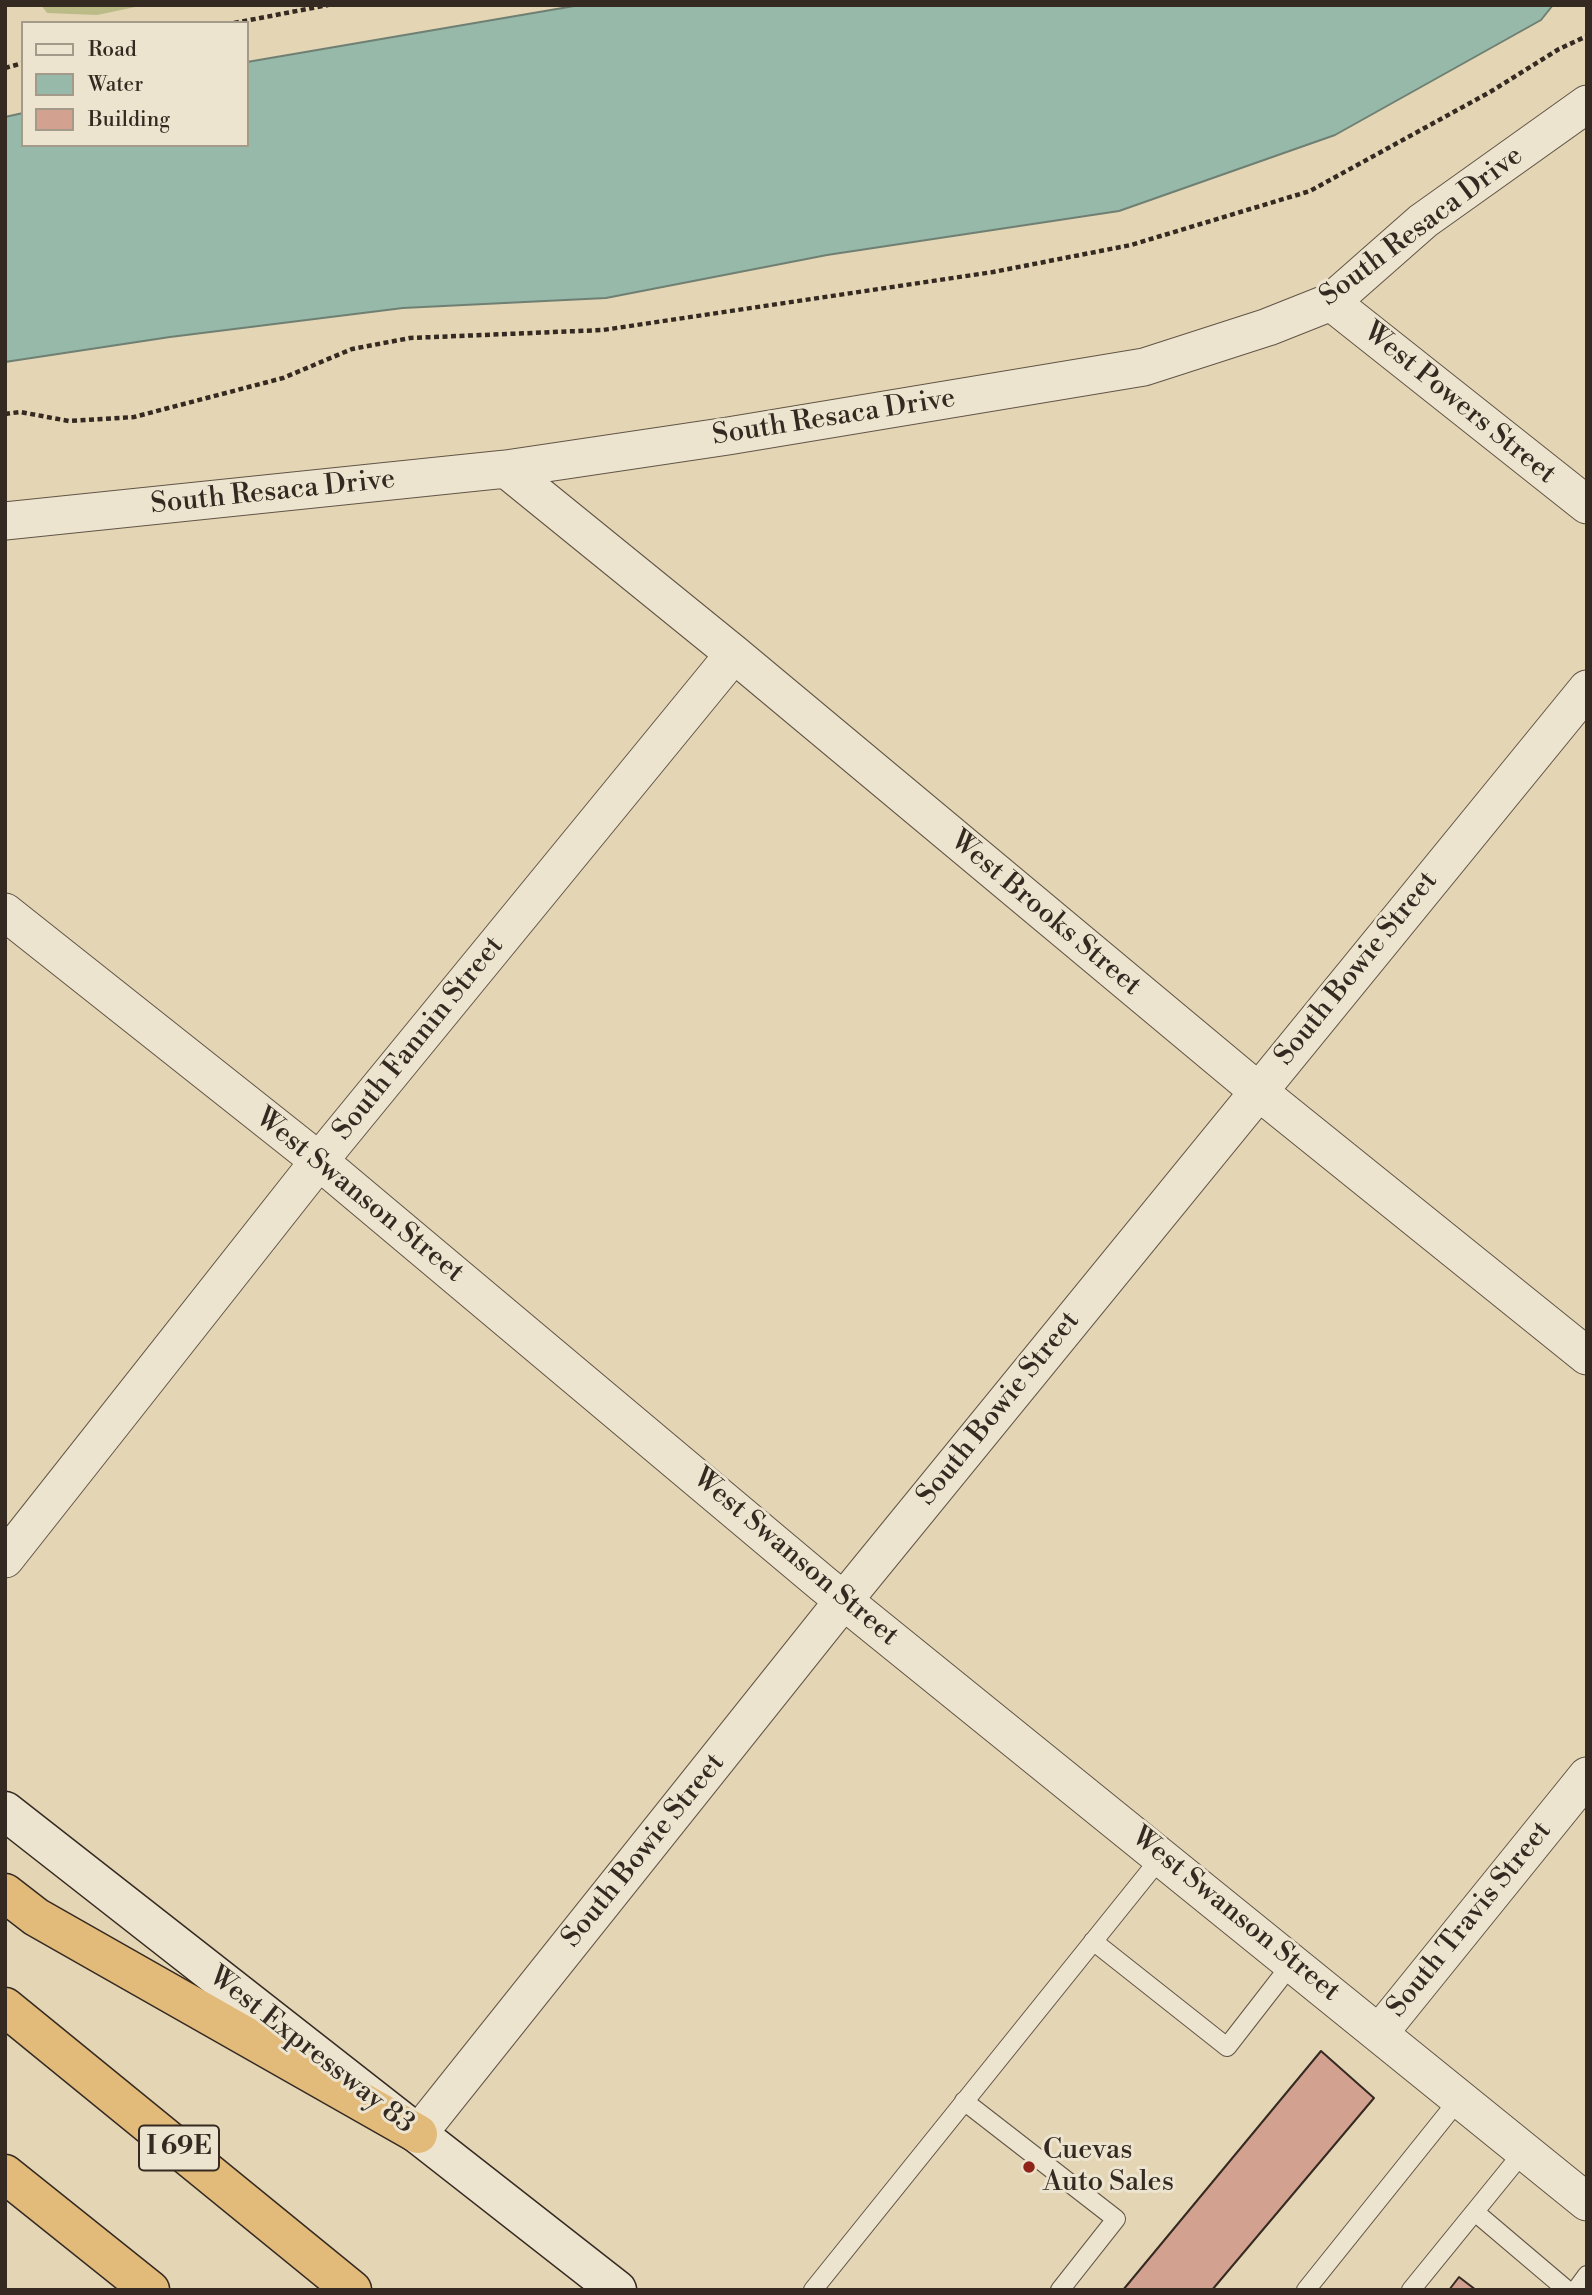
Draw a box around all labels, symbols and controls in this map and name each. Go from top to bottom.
legend [21,21,248,147]
text: Road [88,37,137,63]
text: Water [88,72,143,98]
text: Building [88,107,170,133]
street label: South Resaca Drive [1314,140,1530,314]
street label: West Powers Street [1356,316,1562,492]
street label: South Resaca Drive [710,382,958,454]
street label: South Resaca Drive [149,463,397,523]
street label: West Brooks Street [943,824,1147,1004]
street label: South Bowie Street [1268,865,1446,1073]
street label: South Fannin Street [327,930,511,1148]
street label: West Swanson Street [248,1102,470,1290]
street label: South Bowie Street [910,1305,1088,1513]
street label: West Swanson Street [685,1462,905,1654]
street label: South Bowie Street [555,1747,733,1955]
street label: South Travis Street [1381,1815,1559,2025]
street label: West Swanson Street [1124,1821,1346,2009]
street label: West Expressway 83 [201,1960,421,2142]
road number: I 69E [139,2126,219,2170]
place label: Cuevas Auto Sales [1043,2134,1174,2200]
marker: Cuevas Auto Sales [1021,2159,1037,2175]

